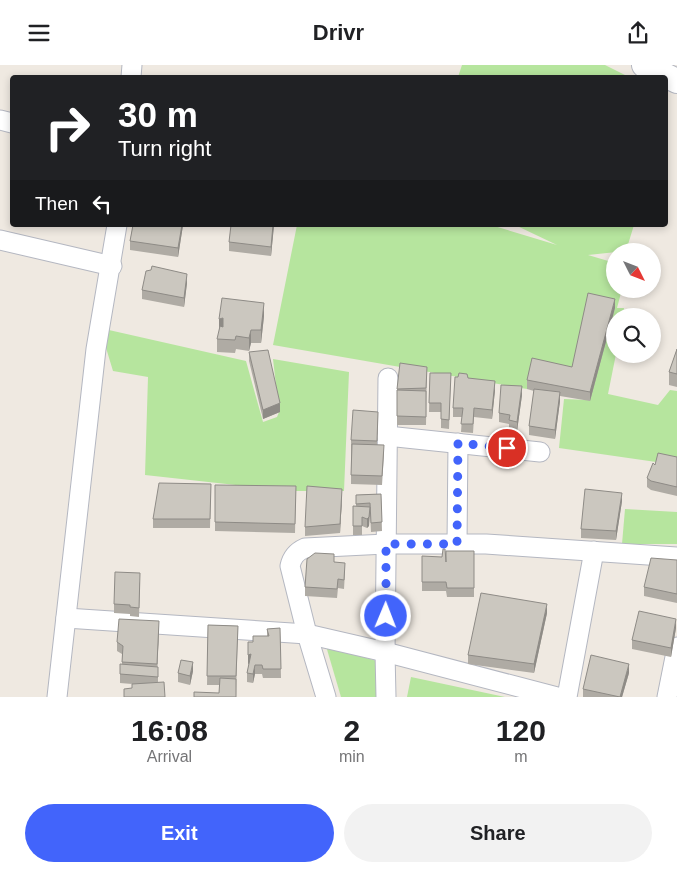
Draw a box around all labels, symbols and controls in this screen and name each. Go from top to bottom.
icon: menu [25,19,53,47]
icon: share [624,19,652,47]
text: Drivr [313,20,364,45]
icon: right [35,95,100,160]
text: 30 m [118,95,198,134]
text: Turn right [118,136,211,161]
icon: left [88,190,116,218]
text: Then [35,193,78,214]
north arrow [606,243,661,297]
map controls [606,243,661,363]
button: search [606,308,661,363]
pin [486,427,528,469]
icon: arrive [493,434,521,462]
position arrow [359,589,411,641]
text: 16:08 [131,714,208,747]
text: 2 [343,714,360,747]
text: 120 [496,714,546,747]
text: Arrival [147,748,192,765]
text: min [339,748,365,765]
text: m [514,748,527,765]
button: Exit [25,804,334,862]
button: Share [344,804,652,862]

